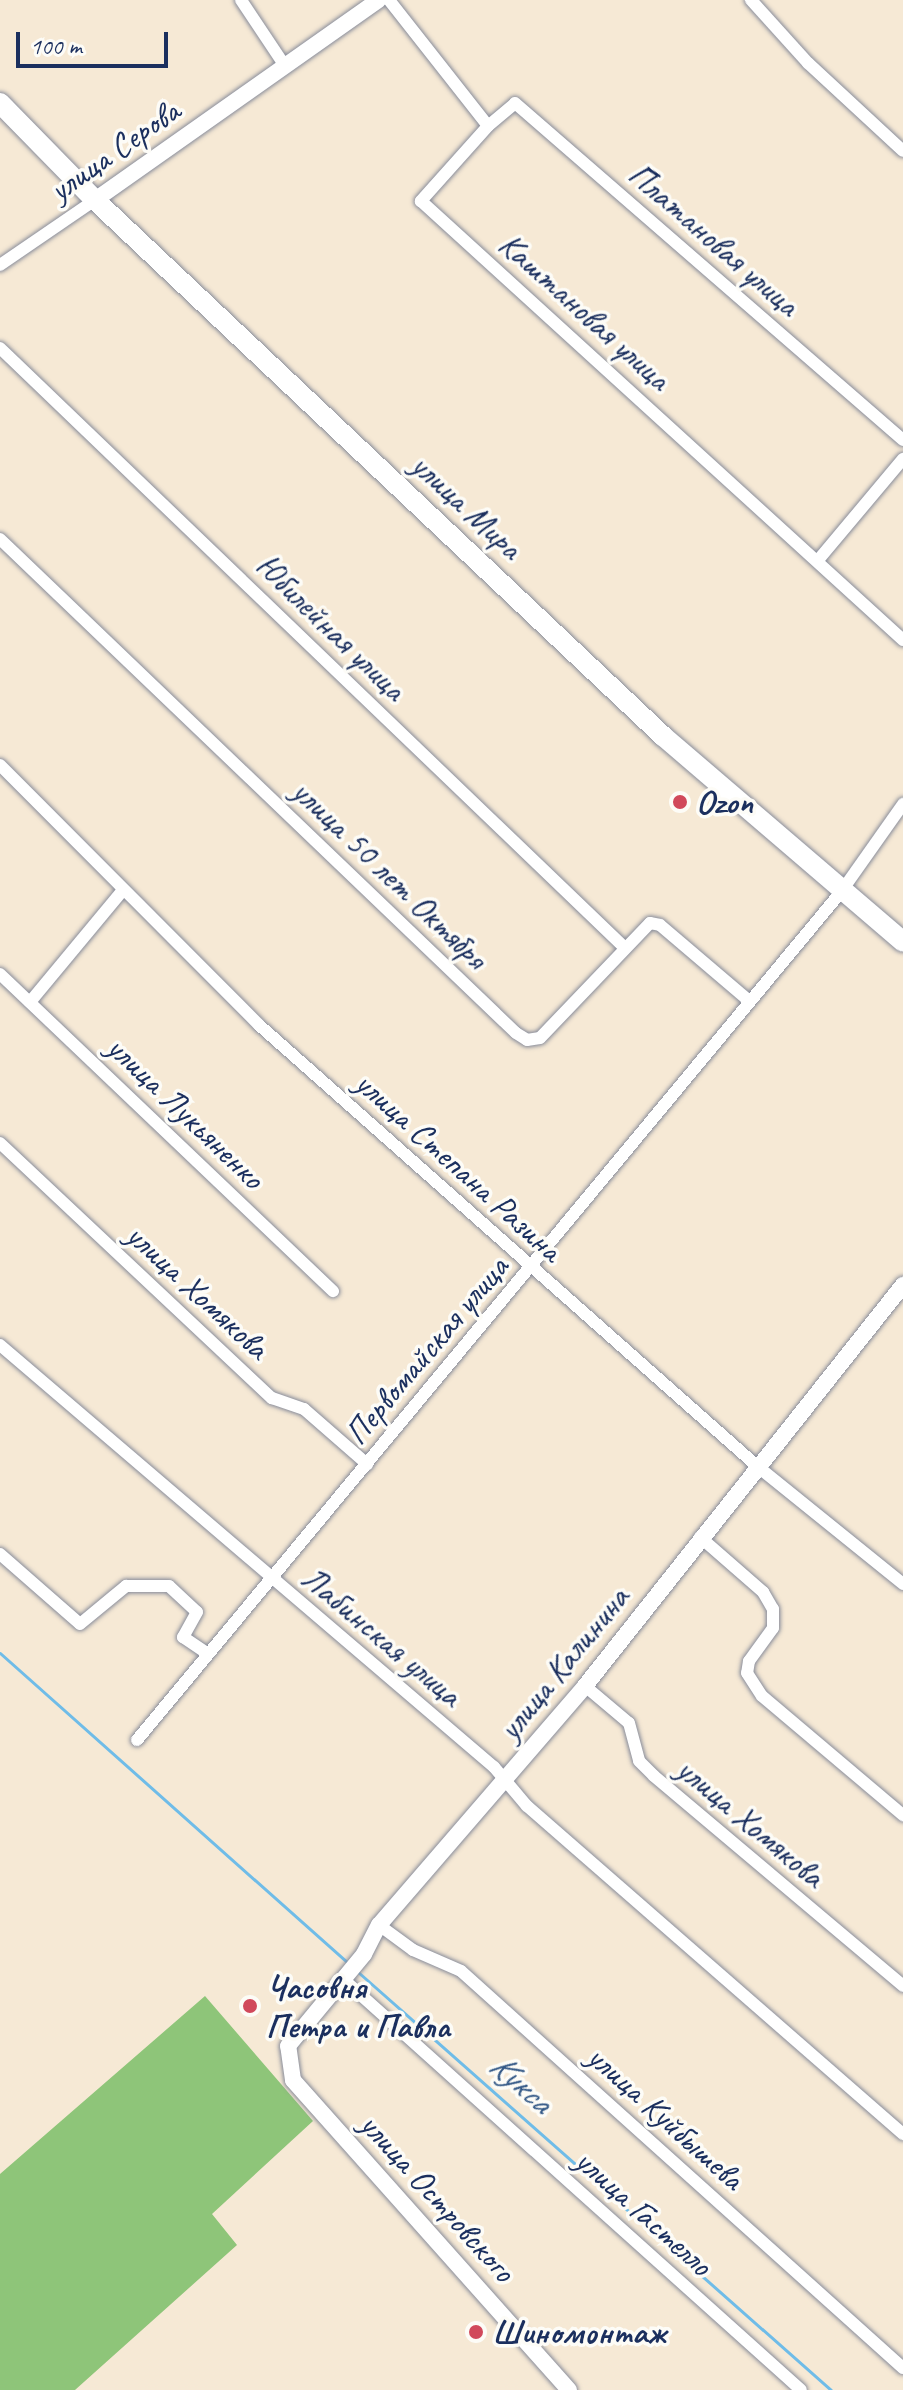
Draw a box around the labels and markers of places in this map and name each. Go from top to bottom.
place label: Ozon [696,782,753,822]
marker: Ozon [671,793,689,811]
place label: Часовня Петра и Павла [266,1966,449,2046]
marker: Часовня Петра и Павла [241,1997,259,2015]
place label: Шиномонтаж [492,2312,666,2352]
marker: Шиномонтаж [467,2323,485,2341]

